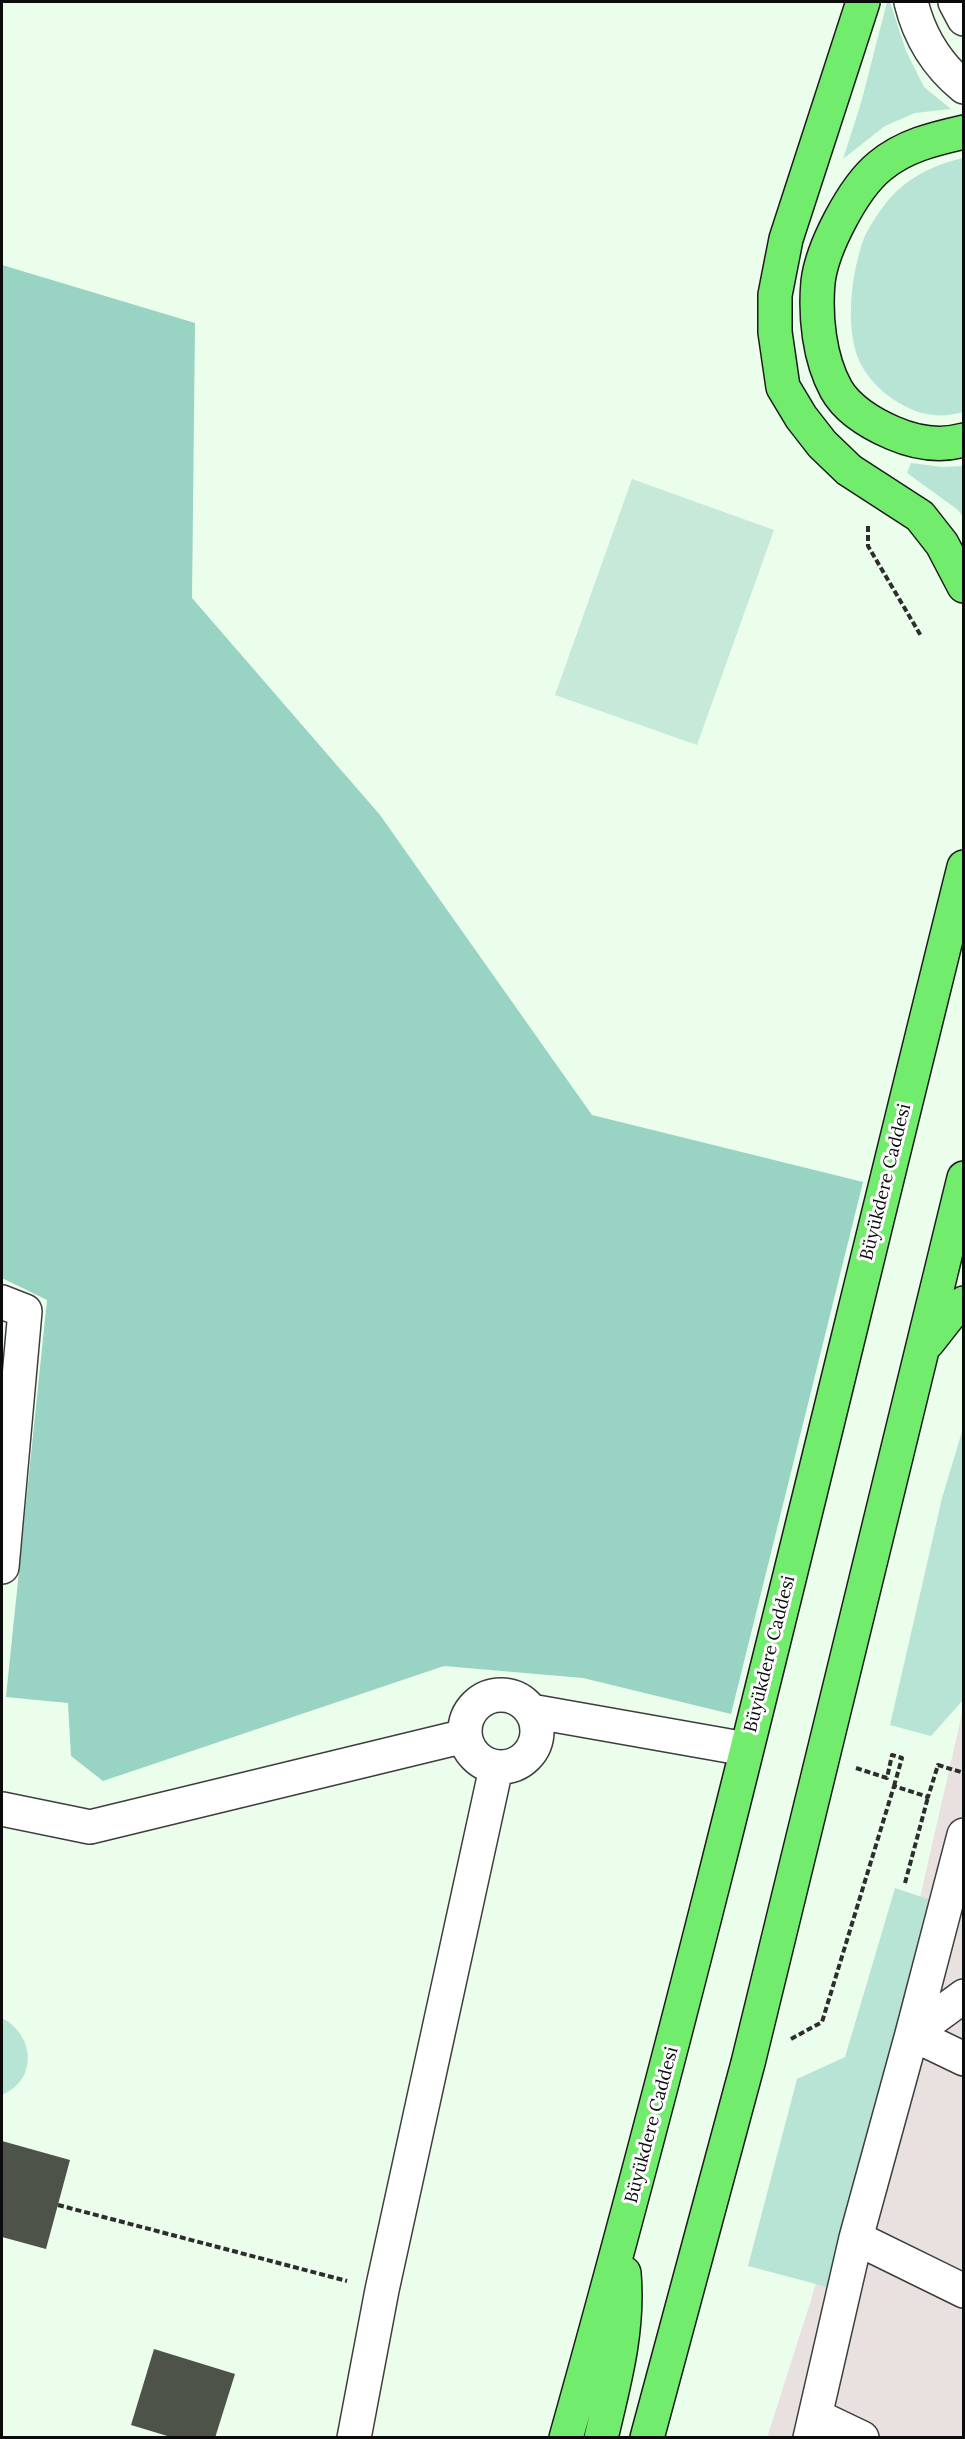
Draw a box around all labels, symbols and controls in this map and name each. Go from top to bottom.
street label: Büyükdere Caddesi [856,1101,916,1263]
street label: Büyükdere Caddesi [740,1573,800,1735]
street label: Büyükdere Caddesi [621,2045,683,2205]

